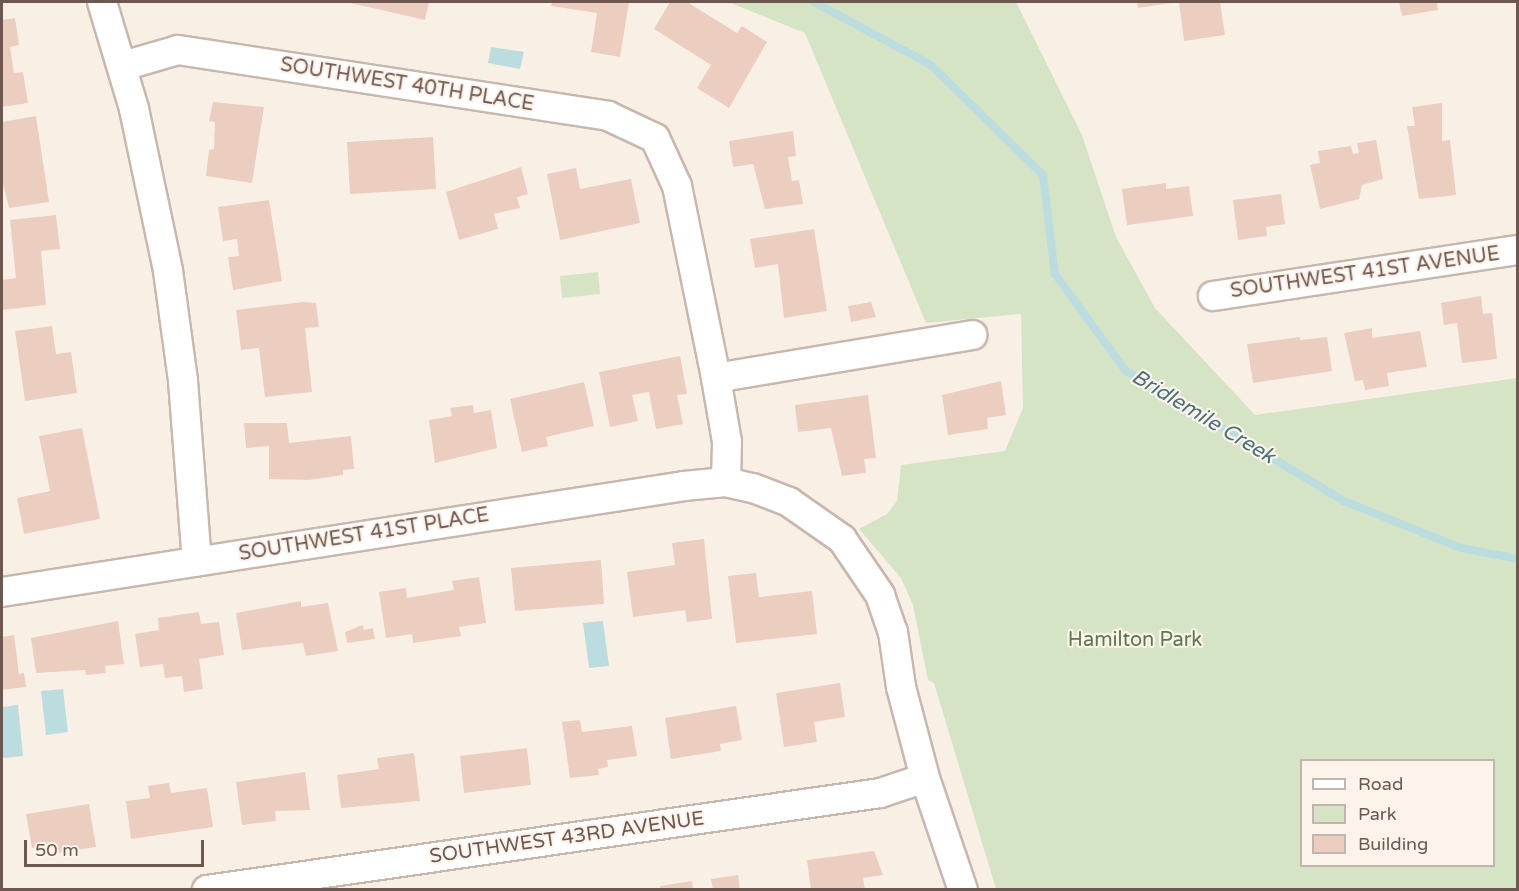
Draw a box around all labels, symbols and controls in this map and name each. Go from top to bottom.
street label: SOUTHWEST 40TH PLACE [279,53,535,117]
street label: SOUTHWEST 41ST AVENUE [1229,242,1501,304]
water label: Bridlemile Creek [1127,364,1279,470]
street label: SOUTHWEST 41ST PLACE [237,503,491,567]
park label: Hamilton Park [1068,628,1202,652]
legend [1300,759,1495,867]
text: Road [1358,773,1403,795]
text: Park [1358,803,1396,825]
street label: SOUTHWEST 43RD AVENUE [428,807,706,869]
scale bar [27,828,207,866]
text: Building [1358,833,1428,855]
text: 50 m [35,839,79,861]

